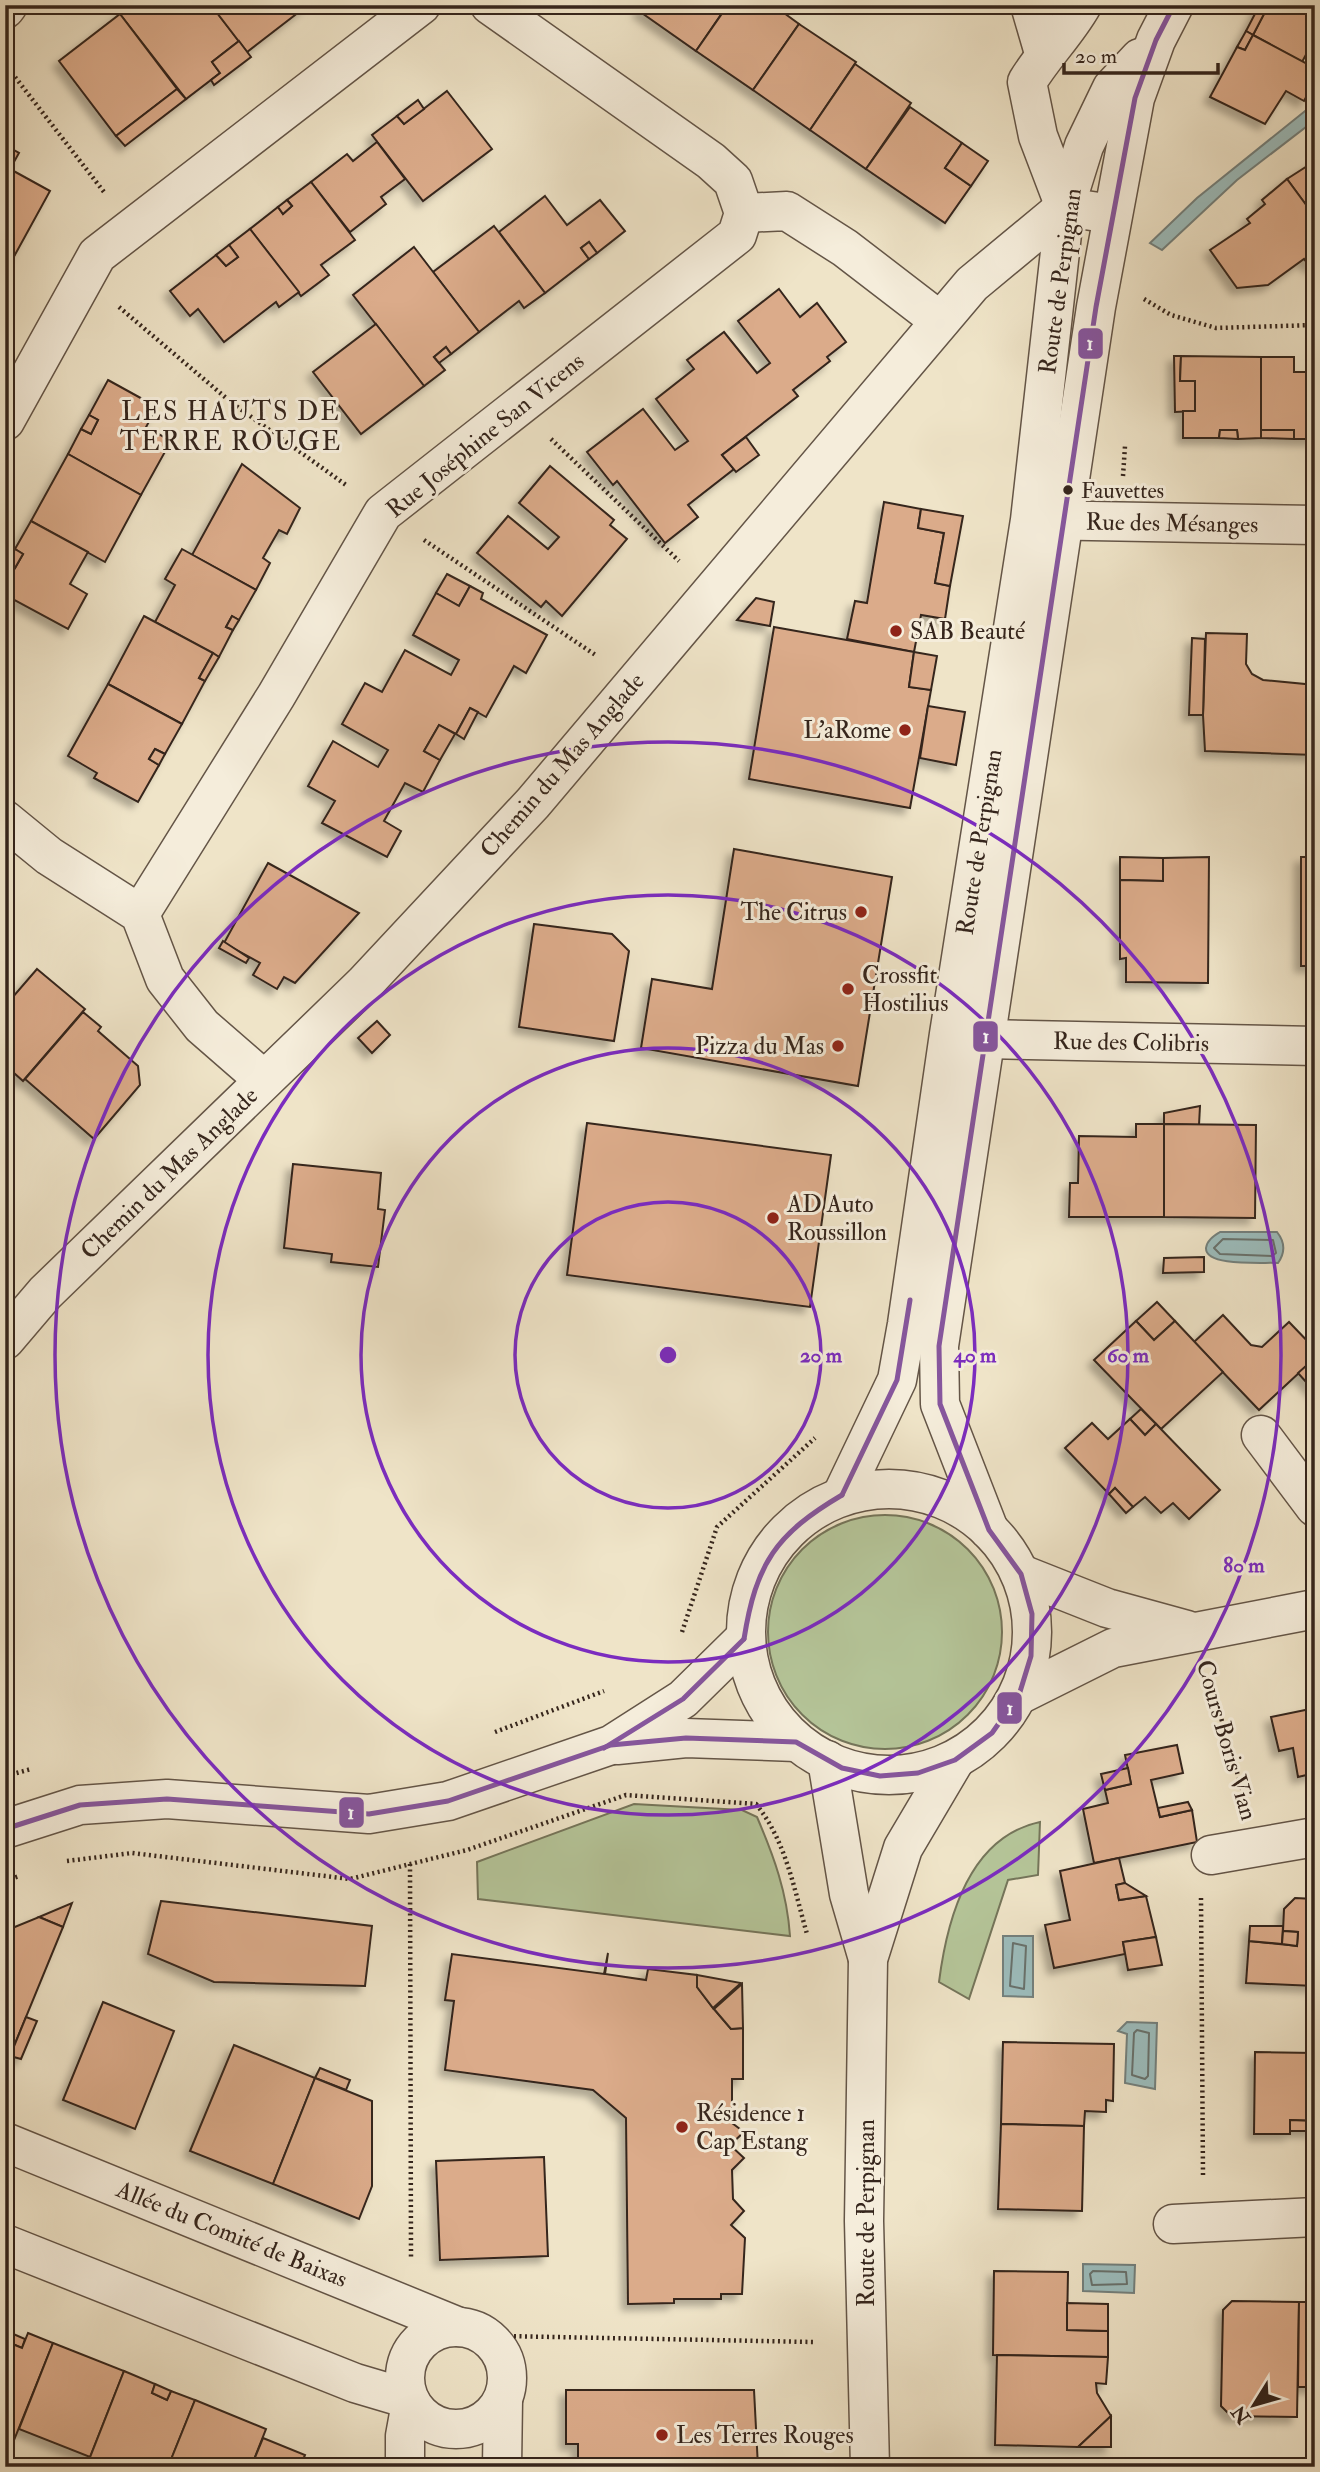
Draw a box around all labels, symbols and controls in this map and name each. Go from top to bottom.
scale bar [1064,32,1218,76]
text: 20 m [1075,43,1117,70]
street label: Route de Perpignan [1032,186,1089,376]
line badge: 1 [1077,327,1104,360]
text: 1 [1087,332,1094,356]
street label: Rue Joséphine San Vicens [380,346,591,525]
district label: LES HAUTS DE TERRE ROUGE [120,396,342,458]
place label: Fauvettes [1081,477,1164,505]
marker: Fauvettes [1061,483,1075,497]
street label: Rue des Mésanges [1085,506,1259,541]
place label: SAB Beauté [910,616,1026,647]
marker: SAB Beauté [888,623,904,639]
street label: Chemin du Mas Anglade [473,666,651,864]
place label: L'aRome [803,715,891,746]
marker: L'aRome [897,722,913,738]
street label: Route de Perpignan [949,747,1009,937]
place label: The Citrus [741,897,847,928]
marker: The Citrus [853,904,869,920]
place label: Crossfit Hostilius [862,960,948,1019]
marker: Crossfit Hostilius [840,981,856,997]
line badge: 1 [972,1020,999,1053]
text: 1 [983,1025,990,1049]
street label: Rue des Colibris [1053,1026,1209,1059]
place label: Pizza du Mas [695,1031,824,1062]
marker: Pizza du Mas [830,1038,846,1054]
street label: Chemin du Mas Anglade [74,1080,265,1266]
place label: AD Auto Roussillon [786,1189,887,1248]
marker: AD Auto Roussillon [765,1210,781,1226]
text: 20 m [800,1342,843,1369]
text: 40 m [953,1342,997,1369]
text: 60 m [1107,1342,1150,1369]
centre of rings [656,1343,680,1367]
text: 80 m [1223,1552,1265,1579]
street label: Cours Boris Vian [1189,1656,1264,1824]
line badge: 1 [996,1691,1023,1725]
text: 1 [1007,1697,1014,1721]
line badge: 1 [338,1796,365,1829]
text: 1 [348,1801,355,1825]
place label: Résidence 1 Cap Estang [696,2098,809,2157]
marker: Résidence 1 Cap Estang [674,2119,690,2135]
street label: Route de Perpignan [851,2119,882,2307]
street label: Allée du Comité de Baixas [111,2174,352,2295]
north arrow [1218,2370,1288,2440]
text: N [1226,2400,1257,2429]
place label: Les Terres Rouges [676,2420,854,2451]
marker: Les Terres Rouges [654,2427,670,2443]

